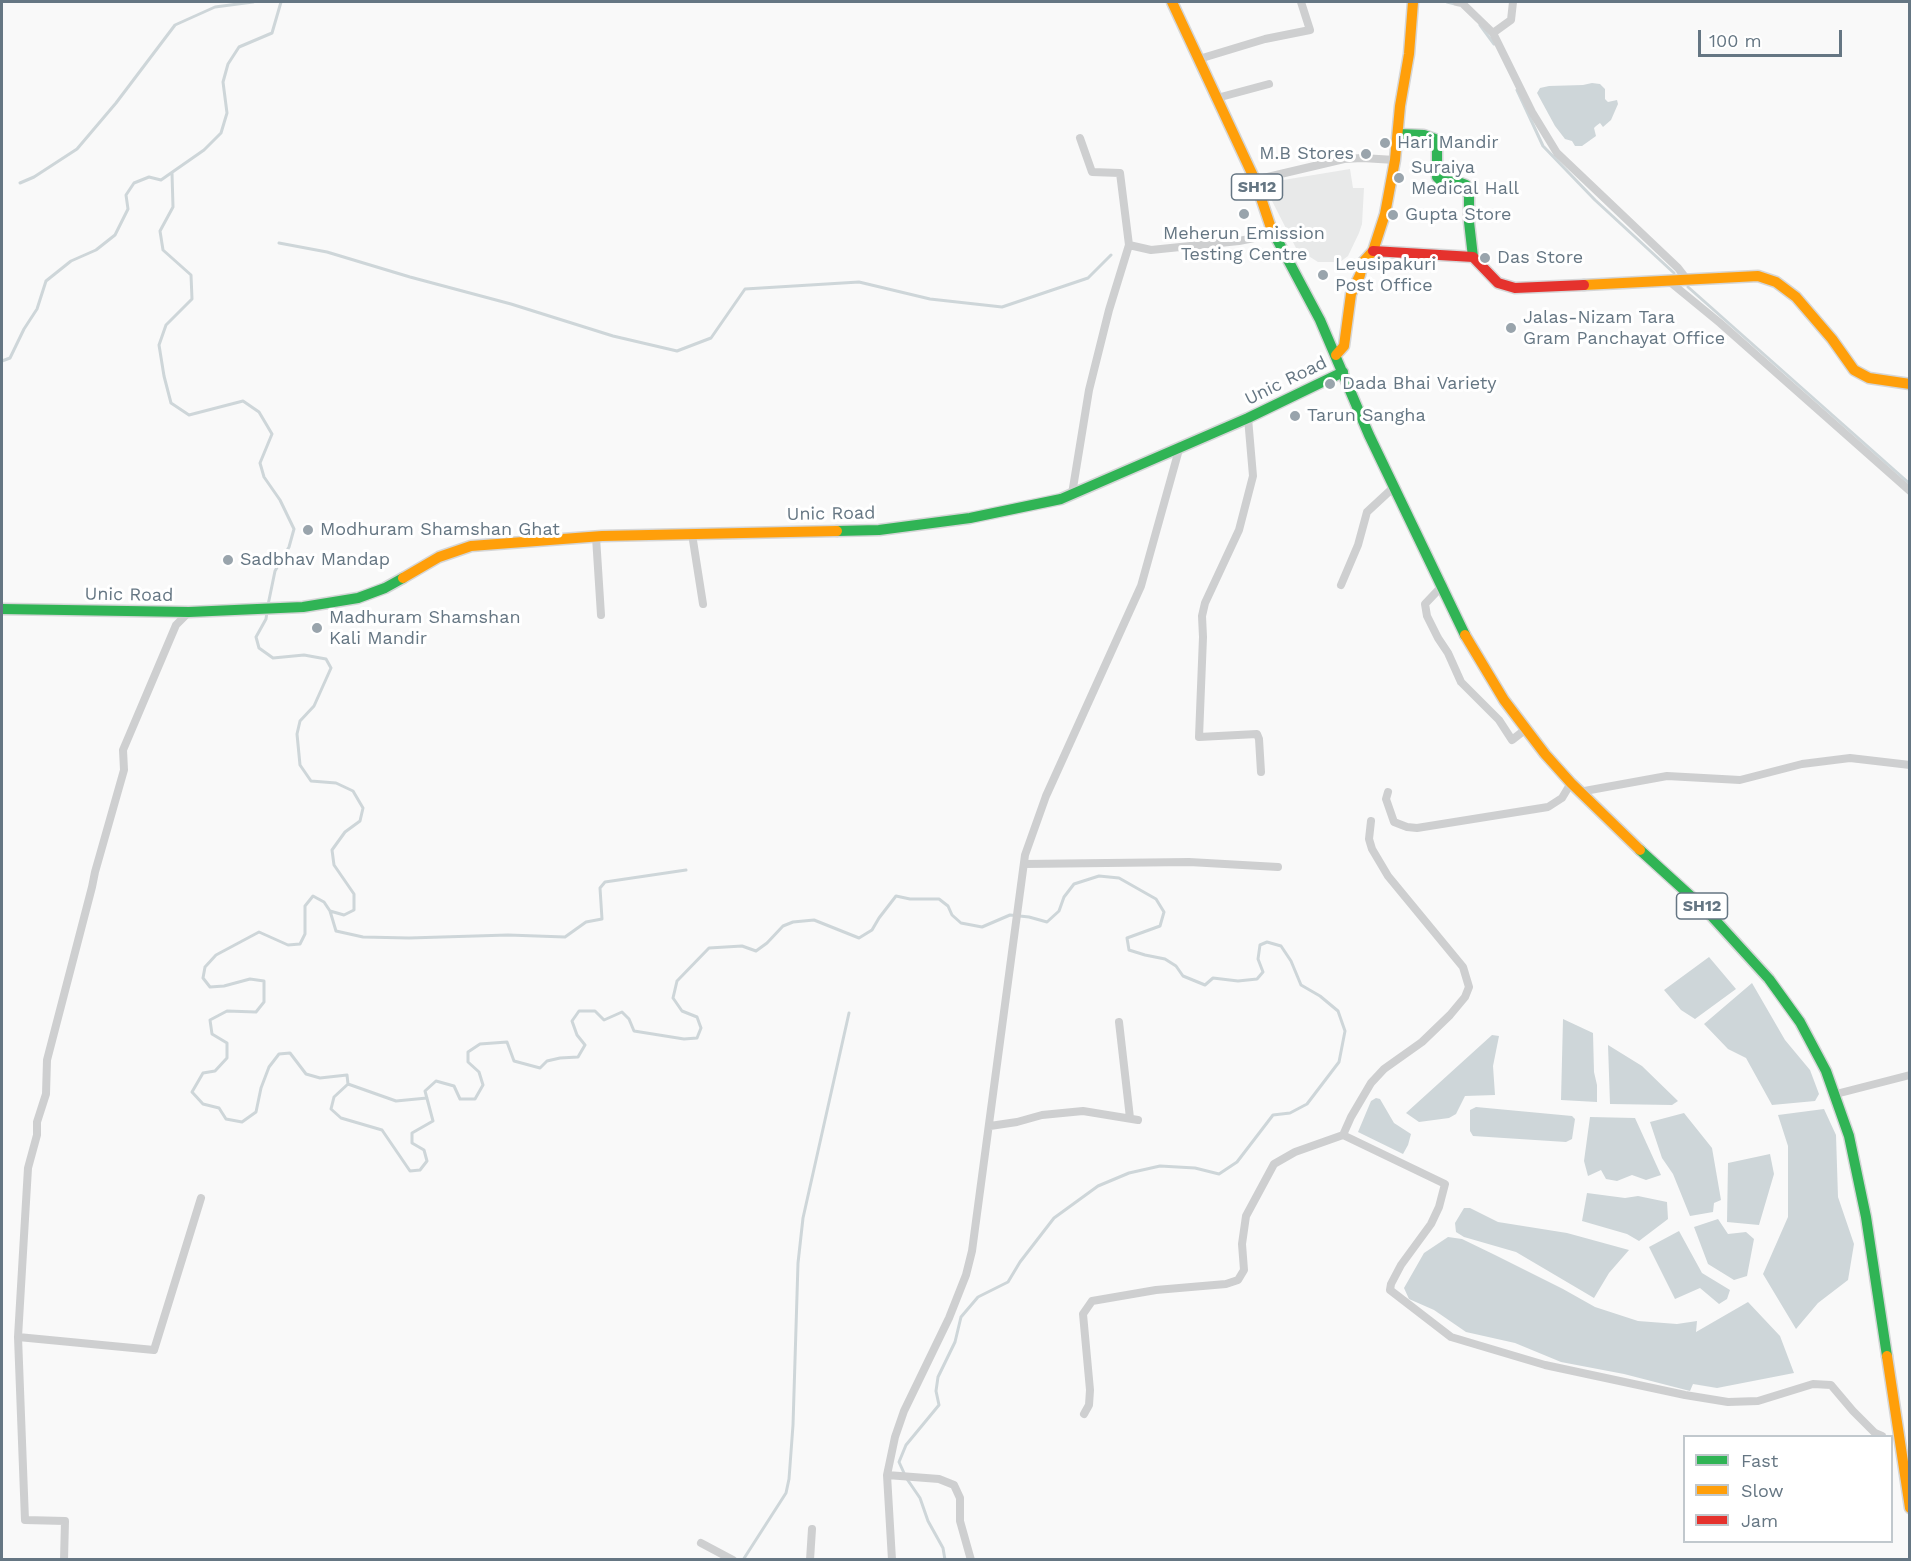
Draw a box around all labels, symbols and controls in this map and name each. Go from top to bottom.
scale bar [1701,18,1845,56]
text: 100 m [1709,30,1762,51]
place label: Hari Mandir [1397,132,1499,154]
marker: Hari Mandir [1378,136,1392,150]
place label: M.B Stores [1259,143,1354,165]
marker: M.B Stores [1359,147,1373,161]
place label: Suraiya Medical Hall [1411,157,1519,200]
marker: Suraiya Medical Hall [1392,171,1406,185]
road number: SH12 [1232,174,1282,200]
place label: Gupta Store [1405,204,1511,226]
marker: Meherun Emission Testing Centre [1237,207,1251,221]
marker: Gupta Store [1386,208,1400,222]
place label: Meherun Emission Testing Centre [1163,223,1325,266]
place label: Das Store [1497,247,1583,269]
marker: Das Store [1478,251,1492,265]
place label: Leusipakuri Post Office [1335,254,1436,296]
marker: Leusipakuri Post Office [1316,268,1330,282]
place label: Jalas-Nizam Tara Gram Panchayat Office [1523,307,1725,350]
marker: Jalas-Nizam Tara Gram Panchayat Office [1504,321,1518,335]
street label: Unic Road [1241,352,1331,410]
place label: Dada Bhai Variety [1342,373,1497,395]
marker: Dada Bhai Variety [1323,377,1337,391]
place label: Tarun Sangha [1307,405,1426,427]
marker: Tarun Sangha [1288,409,1302,423]
street label: Unic Road [786,502,876,526]
place label: Modhuram Shamshan Ghat [320,519,560,541]
marker: Modhuram Shamshan Ghat [301,523,315,537]
place label: Sadbhav Mandap [240,549,390,571]
marker: Sadbhav Mandap [221,553,235,567]
street label: Unic Road [84,583,174,607]
place label: Madhuram Shamshan Kali Mandir [329,607,521,650]
marker: Madhuram Shamshan Kali Mandir [310,621,324,635]
road number: SH12 [1676,893,1728,919]
legend [1683,1435,1893,1543]
text: Fast [1741,1450,1778,1471]
text: Slow [1741,1480,1784,1501]
text: Jam [1741,1510,1778,1531]

